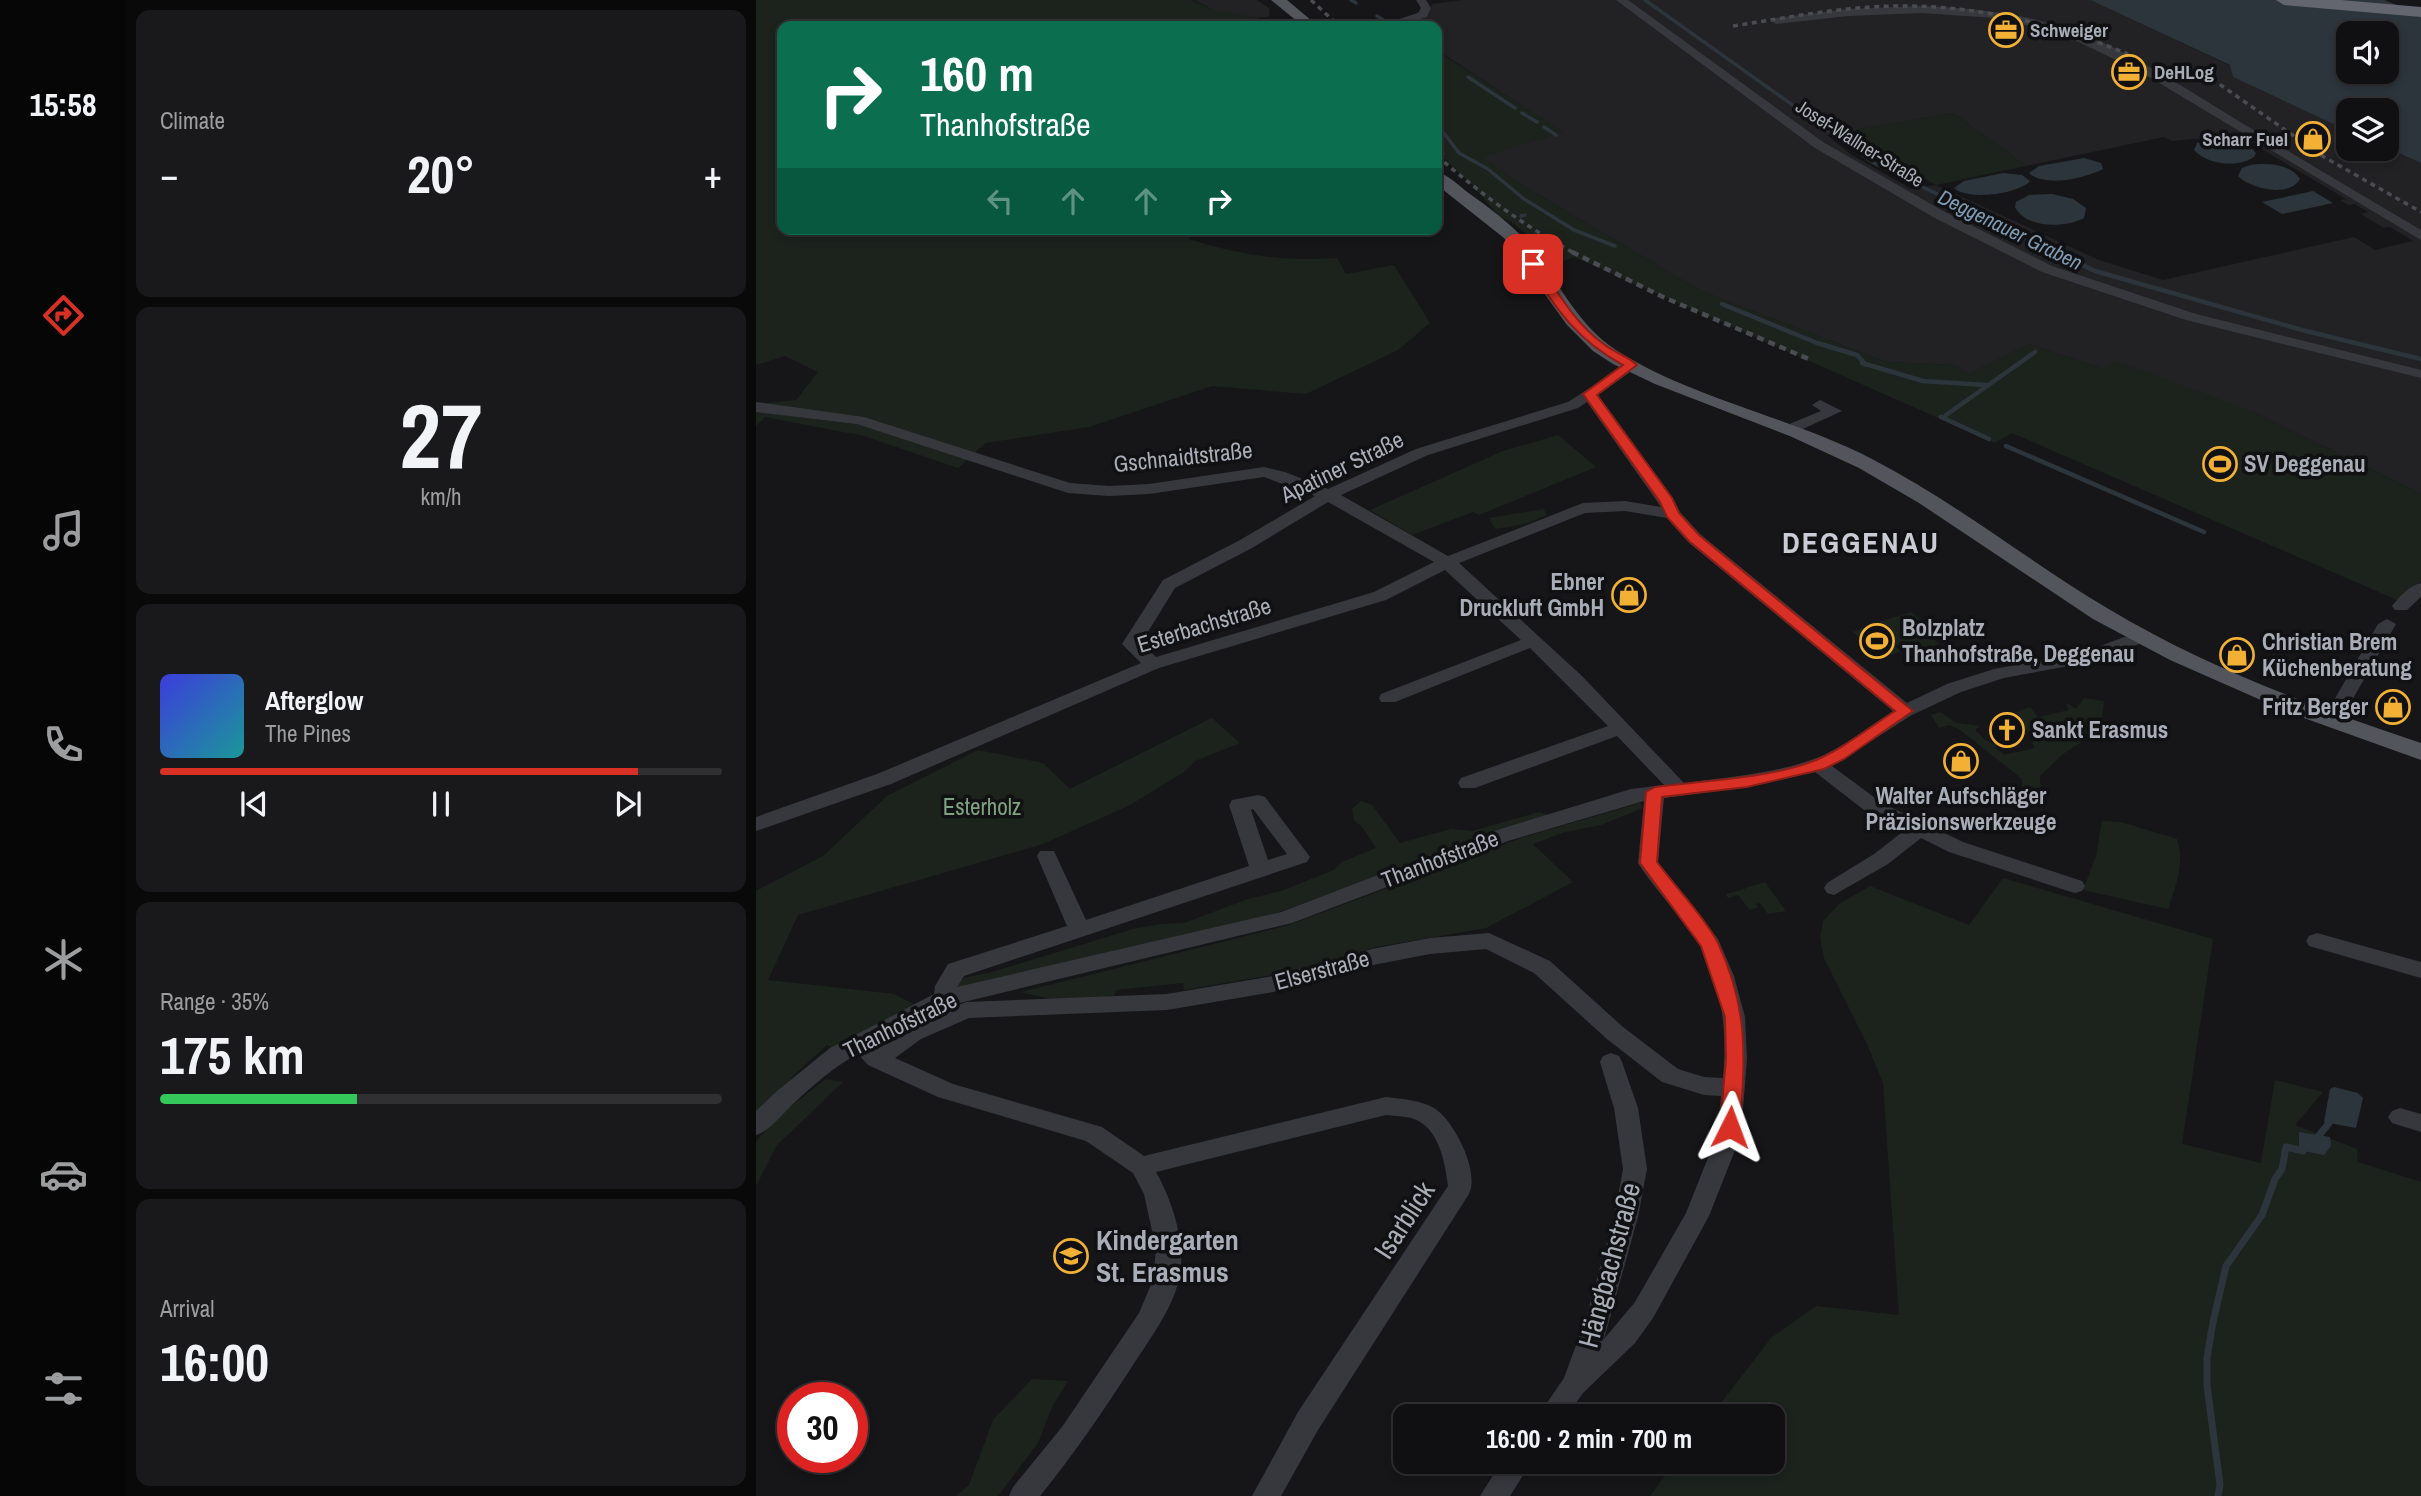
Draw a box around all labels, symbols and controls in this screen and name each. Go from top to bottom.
office icon: Schweiger [1987,11,2025,49]
place label: Schweiger [2030,17,2108,43]
map controls [2336,21,2399,161]
button: sound [2336,21,2399,84]
text: 160 m [920,40,1034,106]
icon: right [805,49,896,140]
office icon: DeHLog [2110,53,2148,91]
place label: DeHLog [2154,59,2214,85]
text: 15:58 [29,83,97,126]
street label: Josef-Wallner-Straße [1791,93,1929,193]
button: layers [2336,98,2399,161]
text: Thanhofstraße [920,103,1091,146]
text: Climate [160,105,225,136]
shop icon: Scharr Fuel [2294,120,2332,158]
place label: Scharr Fuel [2202,126,2288,152]
text: 20° [407,139,475,209]
text: − [160,149,178,200]
text: + [704,149,722,200]
icon: left [981,182,1019,220]
icon: ahead [1054,182,1092,220]
icon: ahead [1127,182,1165,220]
icon: right [1200,182,1238,220]
water label: Deggenauer Graben [1933,182,2087,277]
pin [1503,234,1563,294]
icon: arrive [1514,245,1552,283]
icon: directions [39,291,88,340]
text: 27 [400,374,483,496]
street label: Apatiner Straße [1274,423,1408,510]
street label: Gschnaidtstraße [1112,434,1254,479]
sports icon: SV Deggenau [2201,445,2239,483]
place label: SV Deggenau [2244,448,2366,479]
text: km/h [421,481,461,512]
icon: music [39,506,88,555]
district label: DEGGENAU [1782,522,1940,562]
place label: Ebner Druckluft GmbH [1459,566,1605,623]
shop icon: Ebner Druckluft GmbH [1610,576,1648,614]
street label: Esterbachstraße [1133,589,1275,660]
place label: Bolzplatz Thanhofstraße, Deggenau [1902,612,2135,669]
sports icon: Bolzplatz Thanhofstraße, Deggenau [1858,622,1896,660]
place label: Christian Brem Küchenberatung [2262,626,2412,683]
shop icon: Christian Brem Küchenberatung [2218,636,2256,674]
text: Afterglow [265,683,363,718]
shop icon: Fritz Berger [2374,688,2412,726]
place label: Fritz Berger [2262,691,2369,722]
church icon: Sankt Erasmus [1988,711,2026,749]
place label: Sankt Erasmus [2032,714,2168,745]
text: The Pines [265,718,351,749]
icon: phone [39,720,88,769]
shop icon: Walter Aufschläger Präzisionswerkzeuge [1942,742,1980,780]
place label: Walter Aufschläger Präzisionswerkzeuge [1866,780,2056,837]
icon: previous [235,785,273,823]
icon: pause [422,785,460,823]
icon: next [609,785,647,823]
park label: Esterholz [943,791,1021,822]
street label: Thanhofstraße [1377,822,1503,895]
icon: climate [39,935,88,984]
street label: Elserstraße [1271,942,1372,997]
street label: Thanhofstraße [838,984,962,1065]
text: Range · 35% [160,986,269,1017]
text: 175 km [160,1020,305,1090]
position arrow [1693,1090,1767,1164]
icon: car [39,1150,88,1199]
street label: Isarblick [1365,1173,1443,1266]
street label: Hängbachstraße [1569,1178,1649,1352]
place label: Kindergarten St. Erasmus [1096,1221,1239,1291]
school or university icon: Kindergarten St. Erasmus [1052,1237,1090,1275]
text: Arrival [160,1293,215,1324]
text: 16:00 [160,1327,269,1397]
icon: filters [39,1364,88,1413]
speed limit sign: 30 [777,1382,868,1473]
text: 16:00 · 2 min · 700 m [1486,1421,1692,1456]

